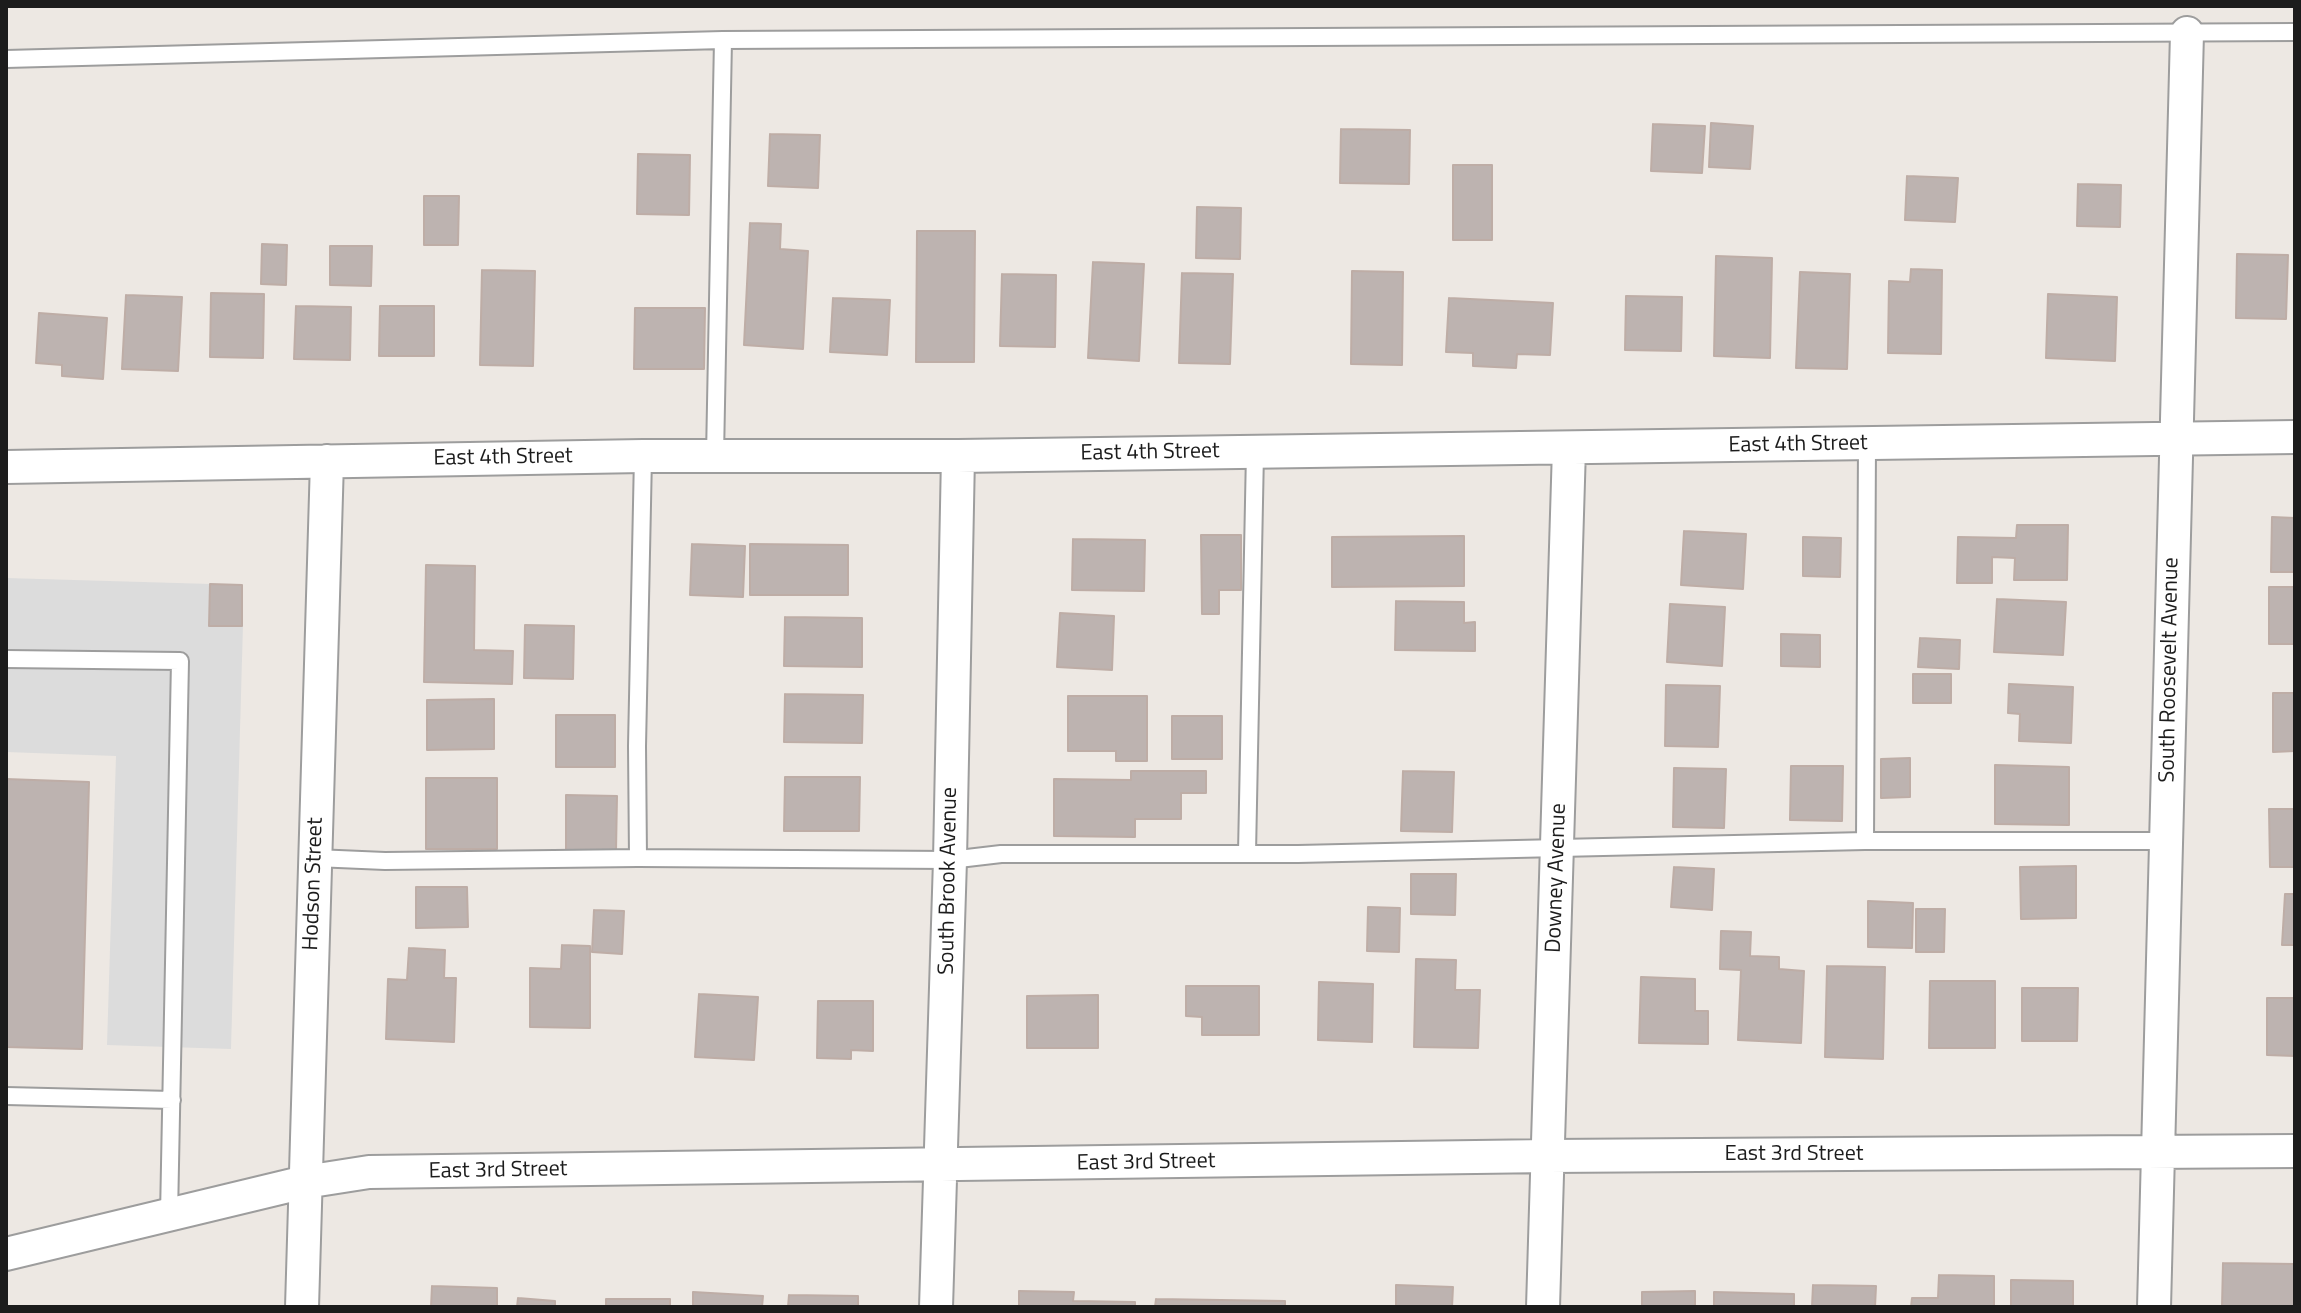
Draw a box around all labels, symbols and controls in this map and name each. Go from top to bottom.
street label: East 4th Street [1728,431,1868,459]
street label: East 4th Street [1080,439,1220,467]
street label: East 4th Street [433,444,573,472]
street label: South Roosevelt Avenue [2155,557,2185,783]
street label: South Brook Avenue [934,787,964,975]
street label: Downey Avenue [1541,803,1573,953]
street label: Hodson Street [298,817,330,951]
street label: East 3rd Street [1725,1142,1863,1168]
street label: East 3rd Street [1076,1149,1216,1177]
street label: East 3rd Street [428,1157,568,1185]

